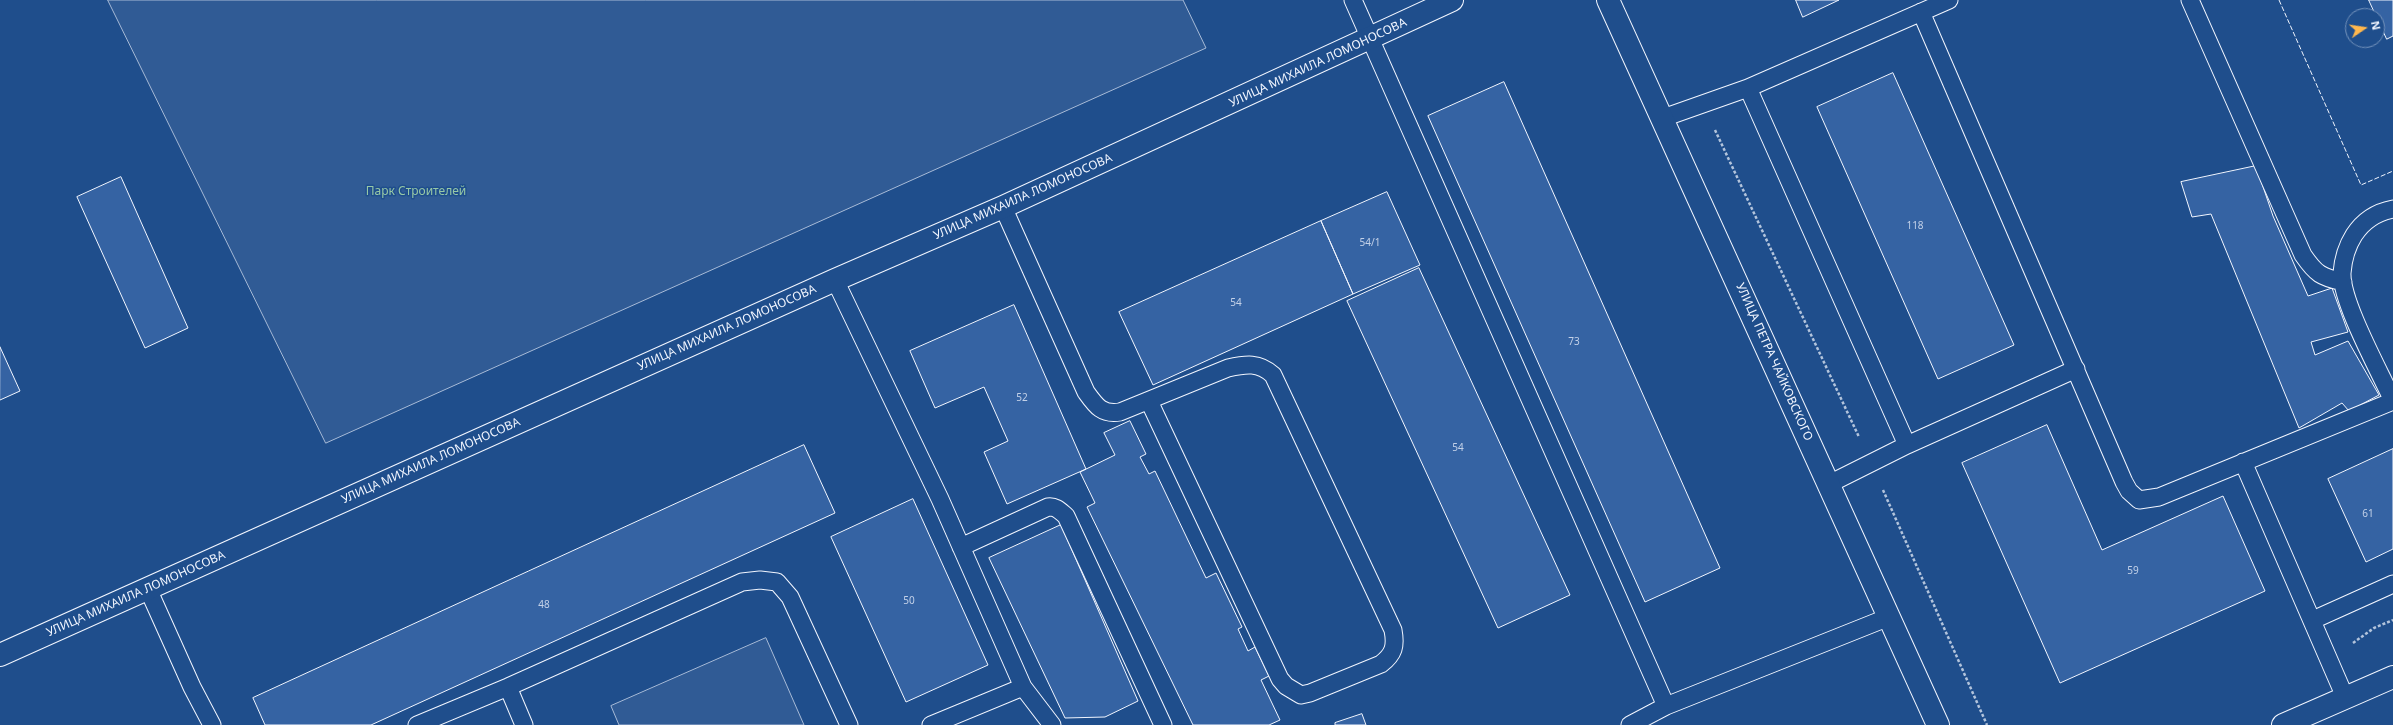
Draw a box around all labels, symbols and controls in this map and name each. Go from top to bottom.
north arrow [2345,8,2385,48]
street label: УЛИЦА МИХАИЛА ЛОМОНОСОВА [1227,16,1409,110]
text: N [2368,19,2385,31]
street label: УЛИЦА МИХАИЛА ЛОМОНОСОВА [931,151,1115,243]
park label: Парк Строителей [366,185,466,199]
house number: 118 [1906,220,1924,232]
house number: 54/1 [1360,237,1380,249]
street label: УЛИЦА ПЕТРА ЧАЙКОВСКОГО [1733,281,1815,443]
street label: УЛИЦА МИХАИЛА ЛОМОНОСОВА [635,282,819,374]
house number: 54 [1230,297,1242,309]
house number: 73 [1568,336,1580,348]
house number: 52 [1016,392,1028,404]
street label: УЛИЦА МИХАИЛА ЛОМОНОСОВА [339,415,523,507]
house number: 54 [1452,442,1464,454]
house number: 61 [2362,508,2374,520]
street label: УЛИЦА МИХАИЛА ЛОМОНОСОВА [44,548,228,640]
house number: 59 [2127,565,2139,577]
house number: 50 [903,595,915,607]
house number: 48 [538,599,550,611]

